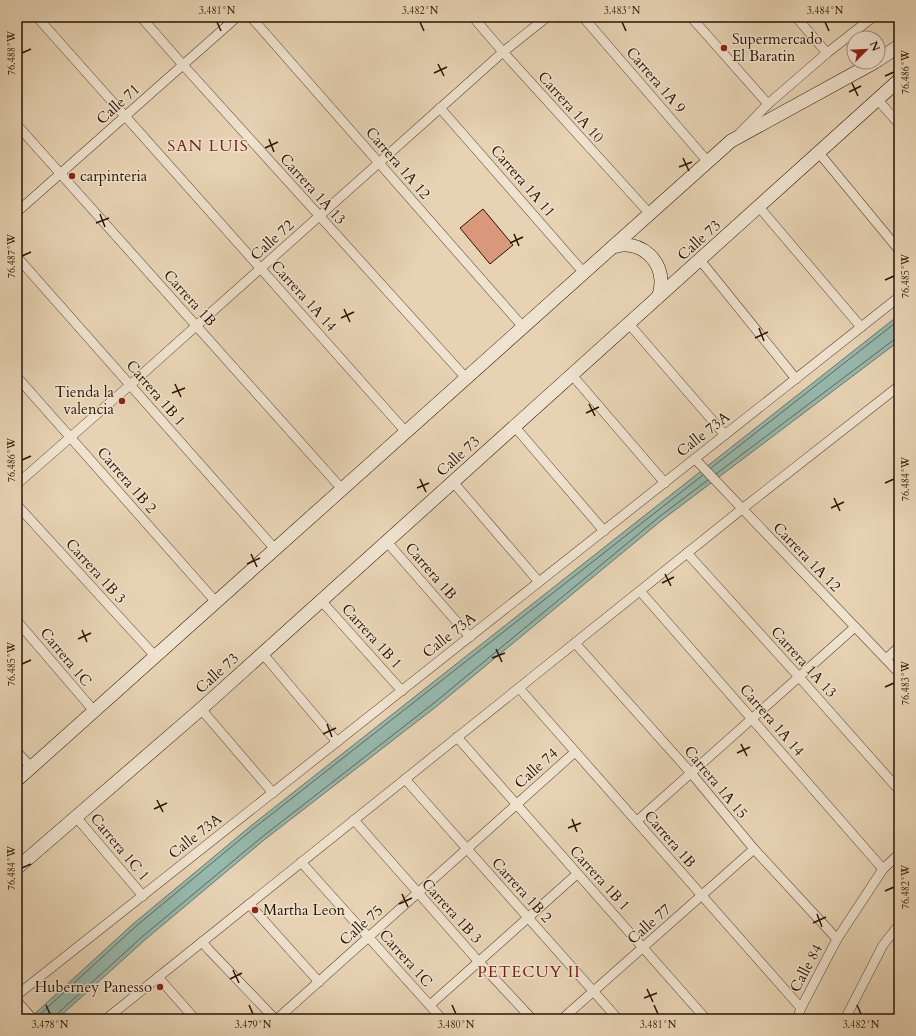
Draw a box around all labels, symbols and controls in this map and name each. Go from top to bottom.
text: 3.481°N [199,4,236,18]
text: 3.482°N [402,4,439,18]
text: 3.483°N [604,4,641,18]
text: 3.484°N [807,4,844,18]
place label: Supermercado El Baratin [732,29,822,66]
text: 76.488°W [5,30,19,75]
north arrow [846,30,886,70]
text: N [866,39,884,54]
street label: Carrera 1A 9 [622,43,691,118]
marker: Supermercado El Baratin [719,43,729,53]
text: 76.486°W [899,49,913,94]
street label: Carrera 1A 10 [534,67,609,147]
street label: Calle 71 [92,79,144,129]
street label: Carrera 1A 12 [361,123,435,204]
district label: SAN LUIS [167,135,249,157]
street label: Carrera 1A 11 [486,141,560,221]
street label: Carrera 1A 13 [276,149,350,229]
place label: carpinteria [80,166,148,186]
marker: carpinteria [67,171,77,181]
street label: Calle 72 [246,215,298,265]
street label: Calle 73 [673,215,725,265]
text: 76.487°W [5,233,19,278]
text: 76.485°W [899,253,913,298]
street label: Carrera 1A 14 [267,256,342,336]
street label: Carrera 1B [159,265,221,331]
street label: Carrera 1B 1 [122,356,190,430]
place label: Tienda la valencia [55,382,115,419]
marker: Tienda la valencia [117,396,127,406]
street label: Calle 73A [672,407,734,461]
street label: Calle 73 [432,431,484,481]
text: 76.486°W [5,437,19,482]
street label: Carrera 1B 2 [93,443,161,517]
text: 76.484°W [899,456,913,501]
street label: Carrera 1A 12 [769,518,845,596]
street label: Carrera 1B 3 [61,534,131,608]
street label: Carrera 1B [401,538,461,604]
street label: Carrera 1B 1 [337,599,407,673]
street label: Calle 73A [418,608,480,662]
street label: Carrera 1A 13 [767,622,841,702]
street label: Carrera 1C [36,623,96,691]
text: 76.485°W [5,641,19,686]
street label: Calle 73 [191,648,243,698]
text: 76.483°W [899,660,913,705]
street label: Carrera 1A 14 [735,680,809,761]
street label: Carrera 1A 15 [680,741,752,823]
street label: Calle 74 [510,743,562,793]
street label: Carrera 1B [640,806,700,872]
street label: Carrera 1C 1 [86,809,154,885]
street label: Calle 73A [164,809,226,863]
street label: Carrera 1B 1 [565,841,635,915]
text: 76.484°W [5,845,19,890]
street label: Carrera 1B 2 [487,853,557,927]
text: 76.482°W [899,864,913,909]
street label: Carrera 1B 3 [417,874,487,948]
street label: Calle 77 [623,899,675,949]
place label: Martha Leon [263,900,346,920]
street label: Calle 75 [335,900,387,950]
marker: Martha Leon [250,905,260,915]
street label: Carrera 1C [375,925,437,991]
street label: Calle 84 [785,940,827,996]
district label: PETECUY II [477,961,581,983]
place label: Huberney Panesso [35,977,152,997]
marker: Huberney Panesso [155,982,165,992]
text: 3.478°N [32,1018,69,1032]
text: 3.479°N [235,1018,272,1032]
text: 3.480°N [438,1018,475,1032]
text: 3.481°N [640,1018,677,1032]
text: 3.482°N [843,1018,880,1032]

